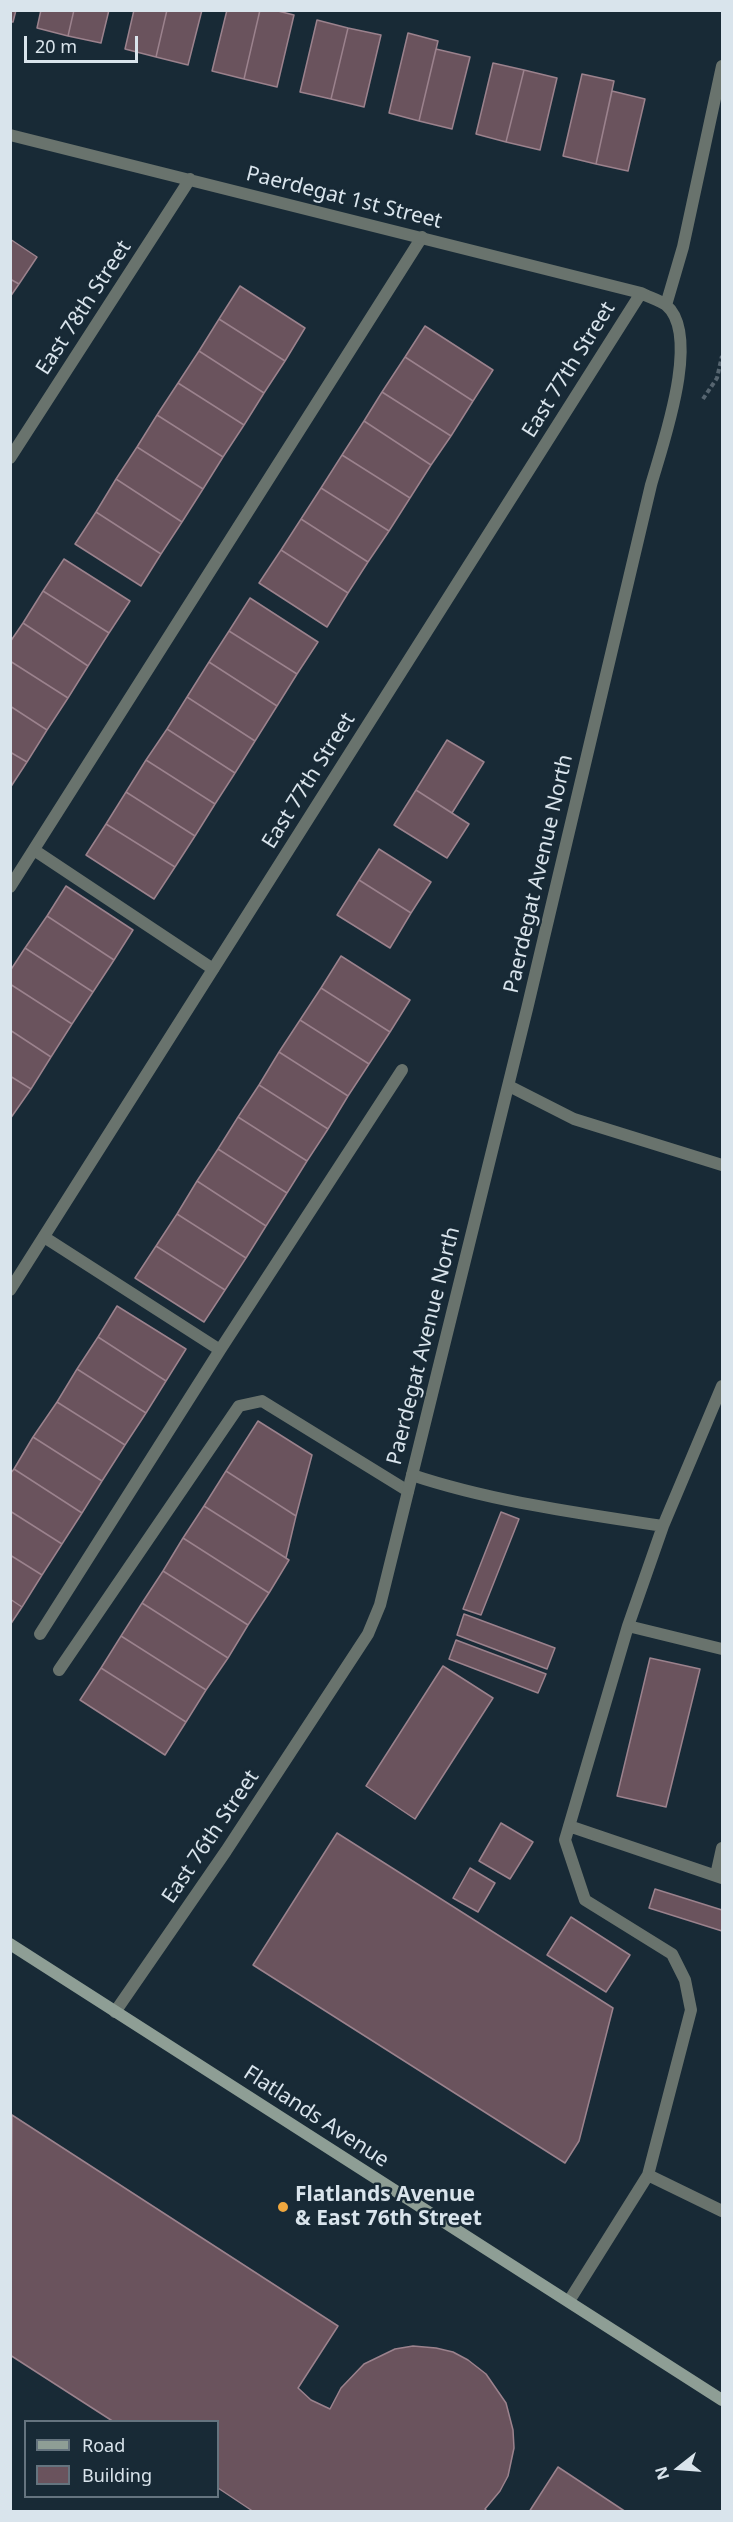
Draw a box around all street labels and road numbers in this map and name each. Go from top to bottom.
street label: Paerdegat 1st Street [244,161,444,235]
street label: East 78th Street [31,236,137,380]
street label: East 77th Street [517,298,621,442]
street label: East 77th Street [257,709,361,853]
street label: Paerdegat Avenue North [499,752,579,996]
street label: Paerdegat Avenue North [382,1224,466,1468]
street label: East 76th Street [157,1766,265,1908]
street label: Flatlands Avenue [239,2061,393,2173]

